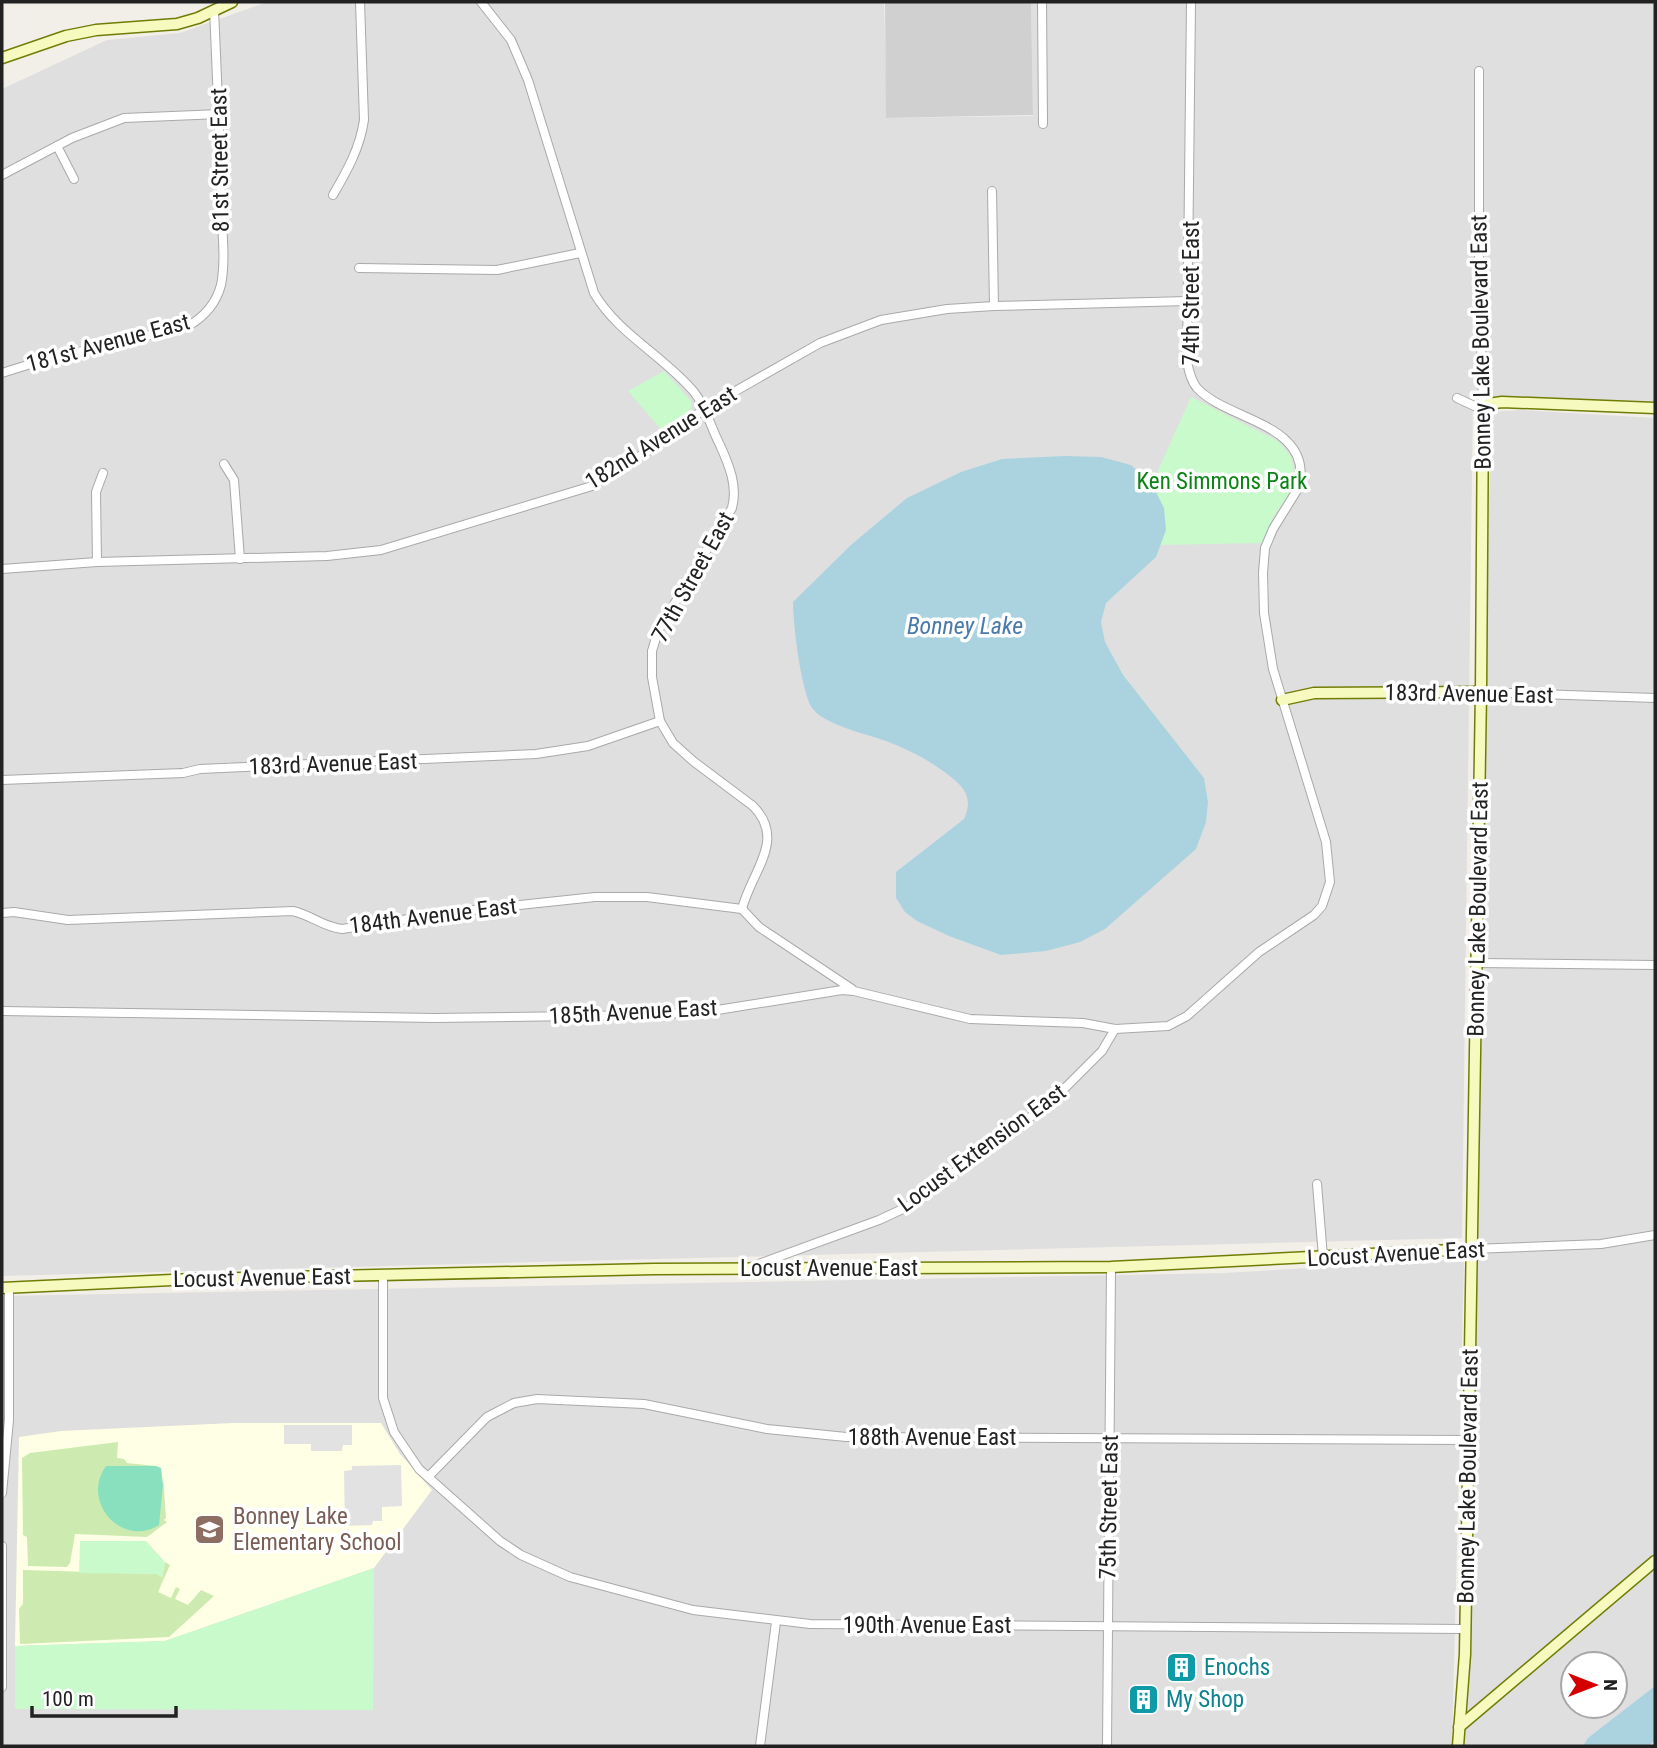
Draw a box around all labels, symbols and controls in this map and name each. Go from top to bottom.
street label: 81st Street East [205,88,235,232]
street label: Bonney Lake Boulevard East [1465,214,1497,470]
street label: 74th Street East [1178,221,1205,365]
street label: 181st Avenue East [23,308,193,378]
street label: 182nd Avenue East [580,381,742,495]
park label: Ken Simmons Park [1137,468,1308,495]
street label: 77th Street East [646,507,740,647]
water label: Bonney Lake [907,612,1023,640]
street label: 183rd Avenue East [1384,679,1554,709]
street label: 183rd Avenue East [248,748,418,780]
street label: Bonney Lake Boulevard East [1462,781,1494,1037]
street label: 184th Avenue East [348,892,518,940]
street label: 185th Avenue East [548,994,718,1030]
street label: Locust Extension East [893,1078,1071,1218]
street label: Locust Avenue East [1306,1236,1486,1272]
street label: Locust Avenue East [740,1255,918,1282]
street label: Locust Avenue East [173,1263,351,1293]
street label: Bonney Lake Boulevard East [1452,1348,1484,1604]
street label: 188th Avenue East [848,1424,1016,1451]
street label: 75th Street East [1094,1434,1124,1580]
place label: Bonney Lake Elementary School [233,1503,402,1556]
school or university icon: Bonney Lake Elementary School [193,1512,227,1546]
street label: 190th Avenue East [843,1612,1011,1639]
building icon: Enochs [1164,1650,1198,1684]
north arrow [1559,1650,1629,1720]
place label: Enochs [1204,1654,1270,1681]
scale bar [32,1674,175,1718]
text: N [1599,1679,1622,1691]
building icon: My Shop [1126,1682,1160,1716]
place label: My Shop [1166,1686,1244,1713]
text: 100 m [42,1687,94,1711]

